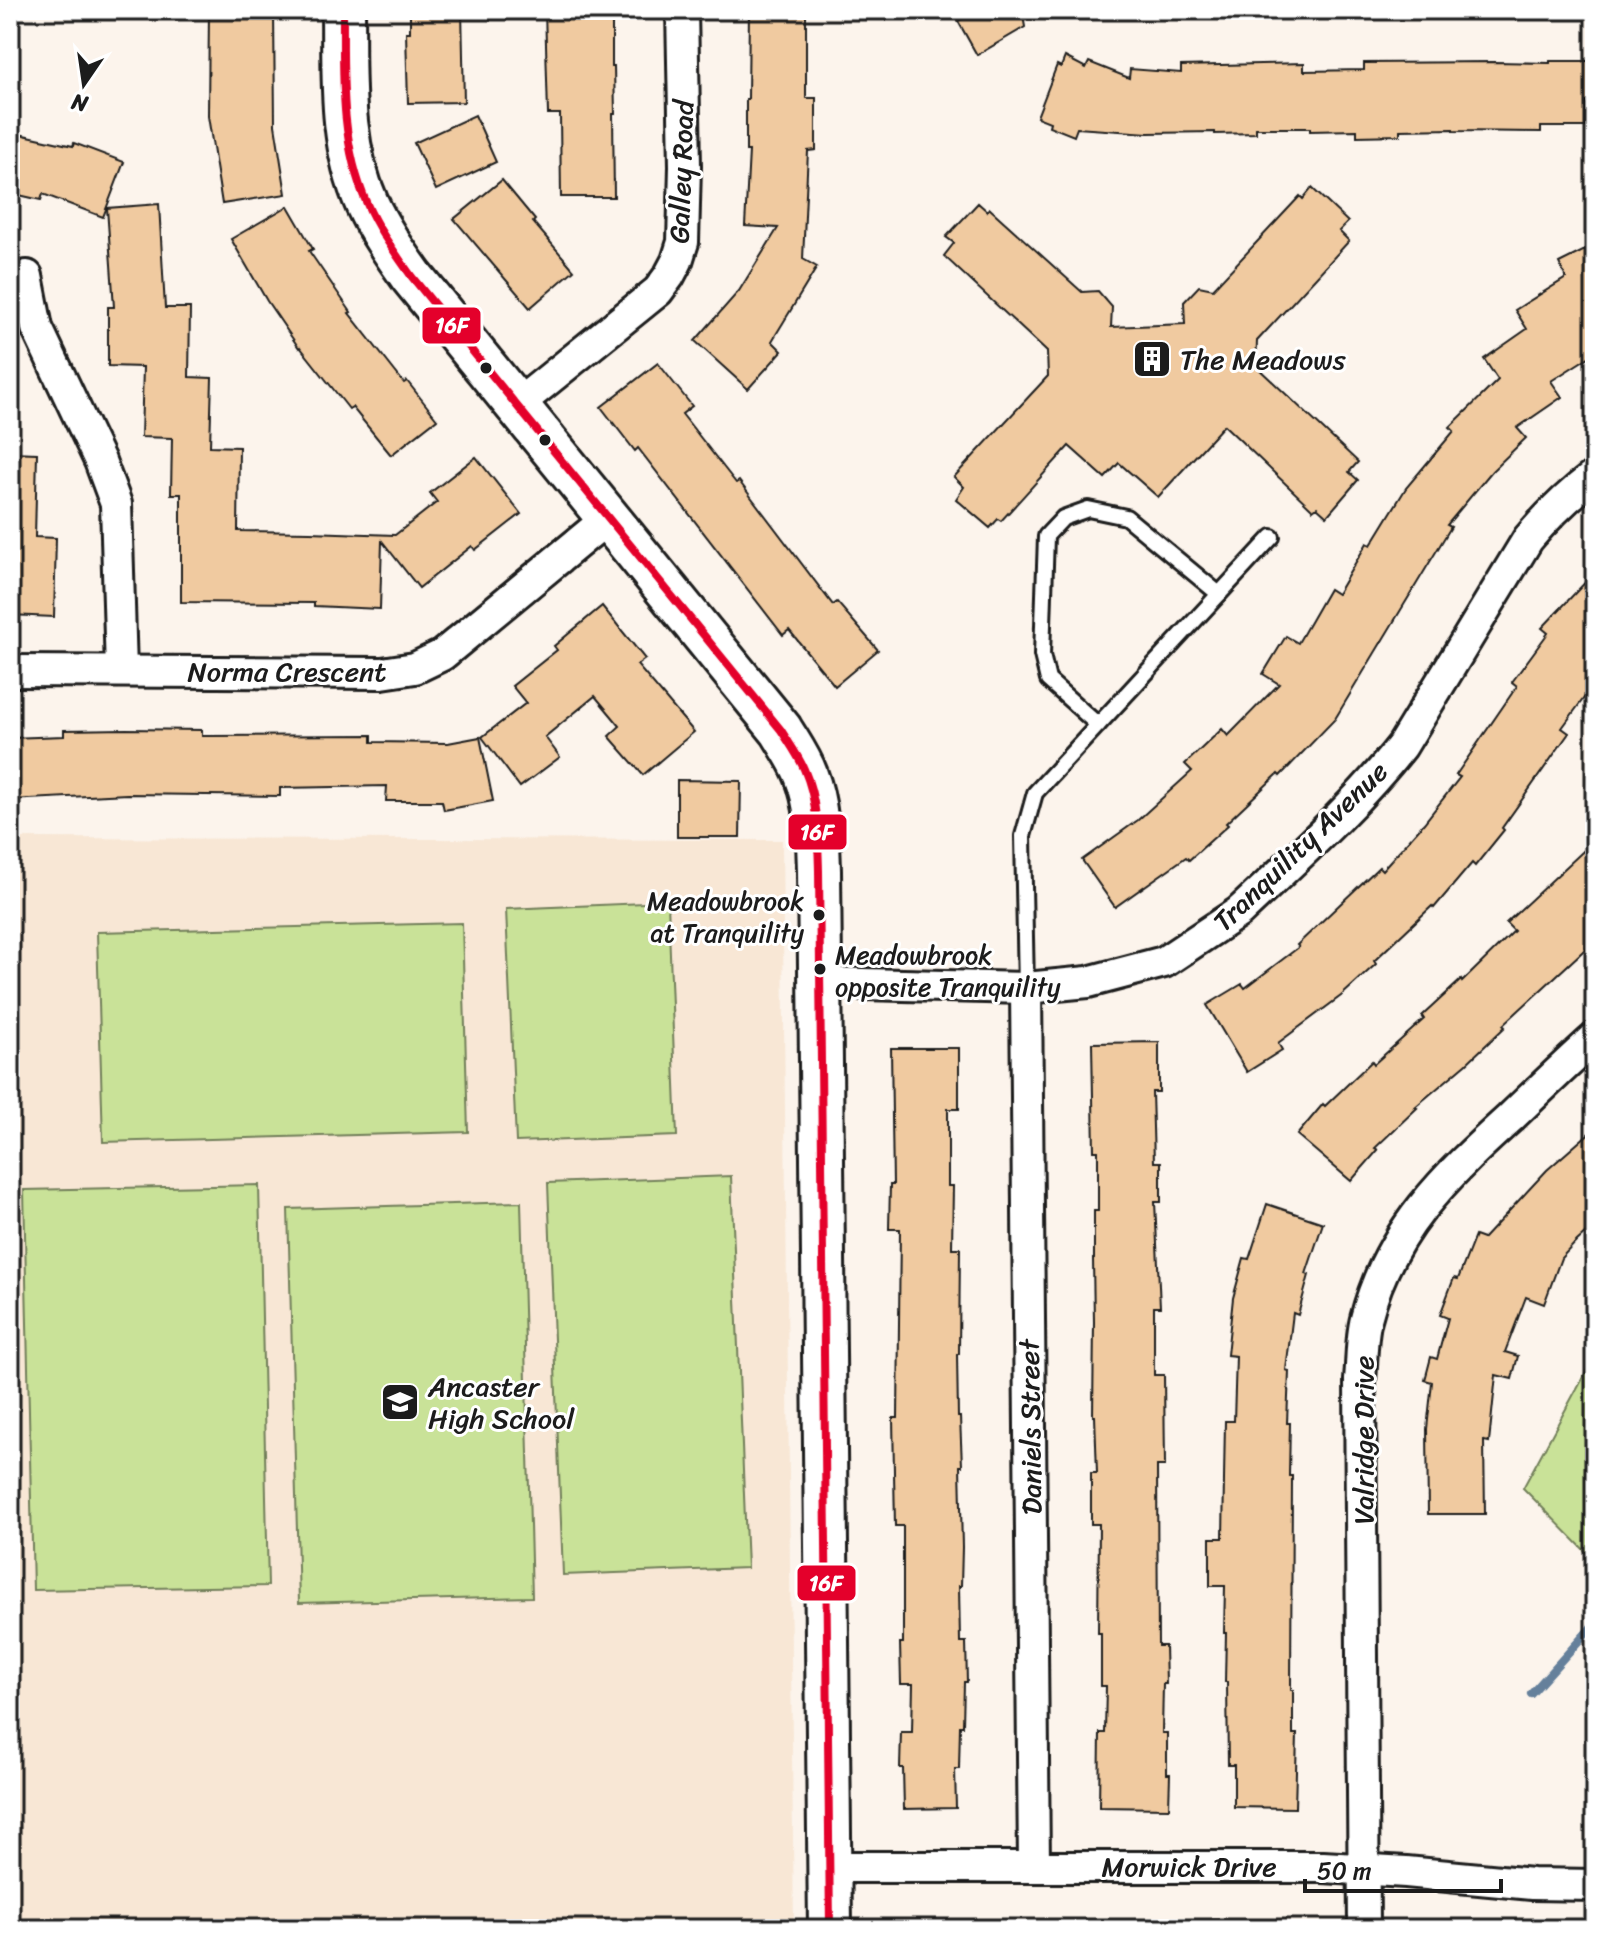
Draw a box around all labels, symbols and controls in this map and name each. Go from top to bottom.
north arrow [44,44,124,124]
text: N [67,82,92,124]
street label: Galley Road [655,97,709,244]
line badge: 16F [421,306,482,345]
text: 16F [435,306,471,345]
place label: The Meadows [1180,335,1346,384]
building icon: The Meadows [1131,338,1173,380]
unlabelled marker [478,360,494,376]
unlabelled marker [537,432,553,448]
street label: Norma Crescent [187,647,387,696]
street label: Tranquility Avenue [1201,749,1400,944]
line badge: 16F [787,813,848,851]
text: 16F [800,813,836,852]
place label: Meadowbrook at Tranquility [647,878,805,956]
marker: Meadowbrook at Tranquility [811,907,827,923]
place label: Meadowbrook opposite Tranquility [835,932,1061,1010]
marker: Meadowbrook opposite Tranquility [812,961,828,977]
street label: Daniels Street [1004,1337,1057,1515]
street label: Valridge Drive [1339,1356,1388,1524]
place label: Ancaster High School [427,1362,575,1443]
school or university icon: Ancaster High School [379,1381,421,1423]
line badge: 16F [796,1564,857,1602]
text: 16F [809,1564,845,1603]
street label: Morwick Drive [1101,1842,1277,1891]
scale bar [1305,1843,1501,1893]
text: 50 m [1317,1850,1372,1892]

